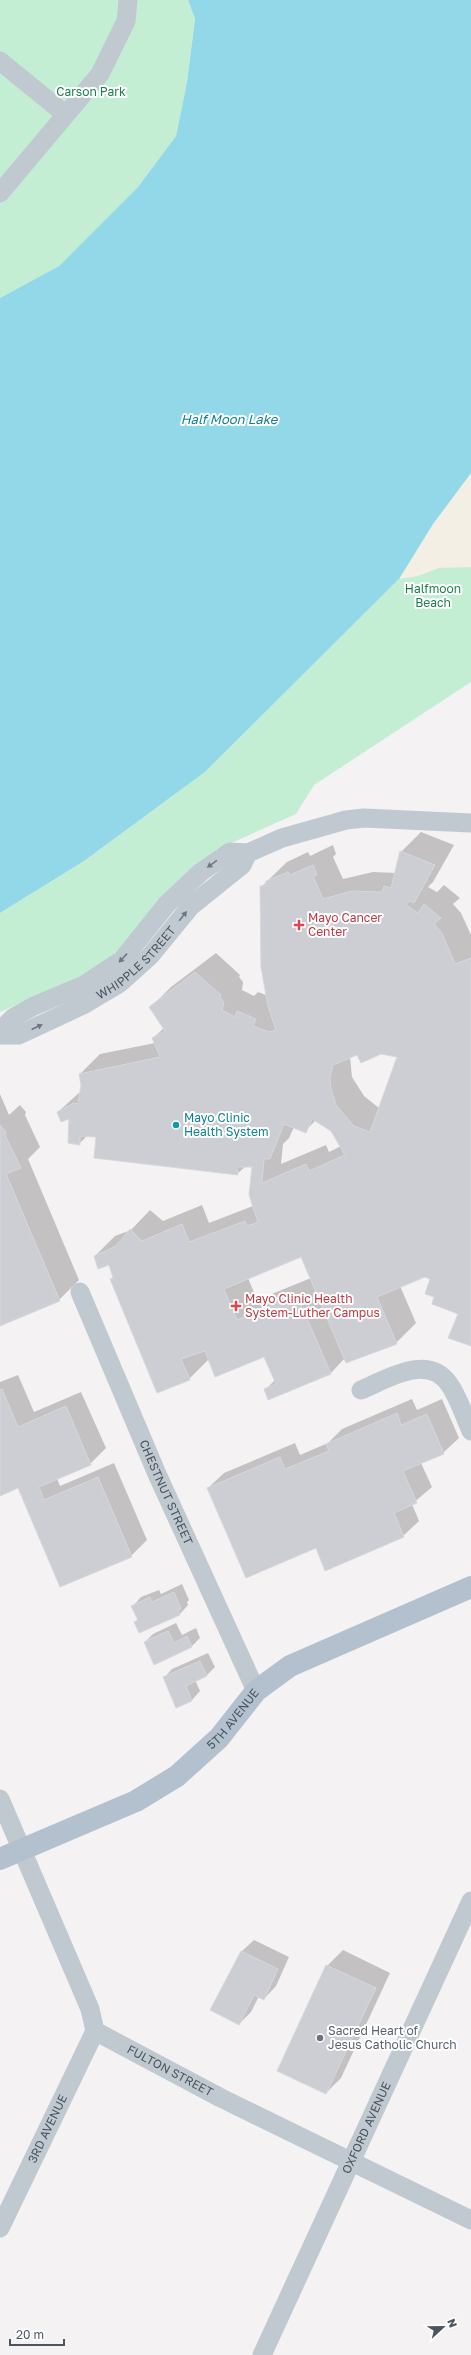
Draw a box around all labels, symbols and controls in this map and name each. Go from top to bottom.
park label: Carson Park [56,84,126,99]
water label: Half Moon Lake [181,411,279,427]
park label: Halfmoon Beach [405,581,461,610]
one-way arrow [207,860,218,868]
place label: Mayo Cancer Center [308,910,382,939]
one-way arrow [179,911,187,921]
marker: Mayo Cancer Center [293,919,305,931]
street label: WHIPPLE STREET [93,922,179,1002]
one-way arrow [119,953,128,962]
one-way arrow [31,1024,43,1030]
place label: Mayo Clinic Health System [184,1110,269,1139]
marker: Mayo Clinic Health System [171,1120,181,1130]
place label: Mayo Clinic Health System-Luther Campus [245,1291,380,1320]
marker: Mayo Clinic Health System-Luther Campus [230,1300,242,1312]
street label: CHESTNUT STREET [136,1437,197,1548]
street label: 5TH AVENUE [204,1685,262,1752]
place label: Sacred Heart of Jesus Catholic Church [328,2023,457,2052]
marker: Sacred Heart of Jesus Catholic Church [315,2033,325,2043]
street label: FULTON STREET [125,2041,216,2100]
street label: OXFORD AVENUE [338,2079,394,2176]
street label: 3RD AVENUE [24,2092,70,2165]
north arrow [423,2307,463,2347]
text: N [445,2317,460,2329]
scale bar [10,2321,64,2347]
text: 20 m [16,2327,44,2342]

